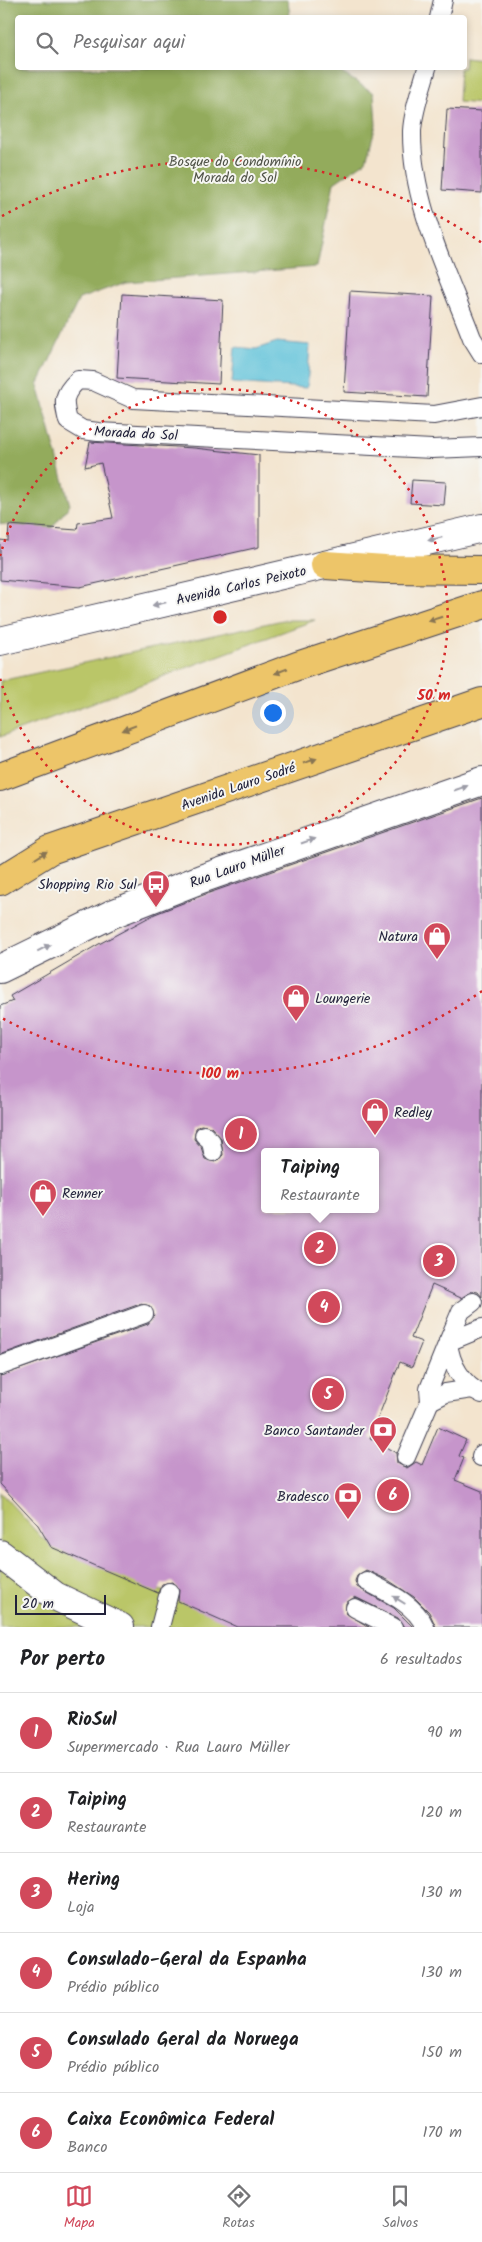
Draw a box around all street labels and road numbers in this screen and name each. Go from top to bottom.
street label: Morada do Sol [93,421,179,447]
street label: Avenida Carlos Peixoto [174,560,308,612]
street label: Avenida Lauro Sodré [178,757,299,817]
street label: Rua Lauro Müller [187,839,289,894]

